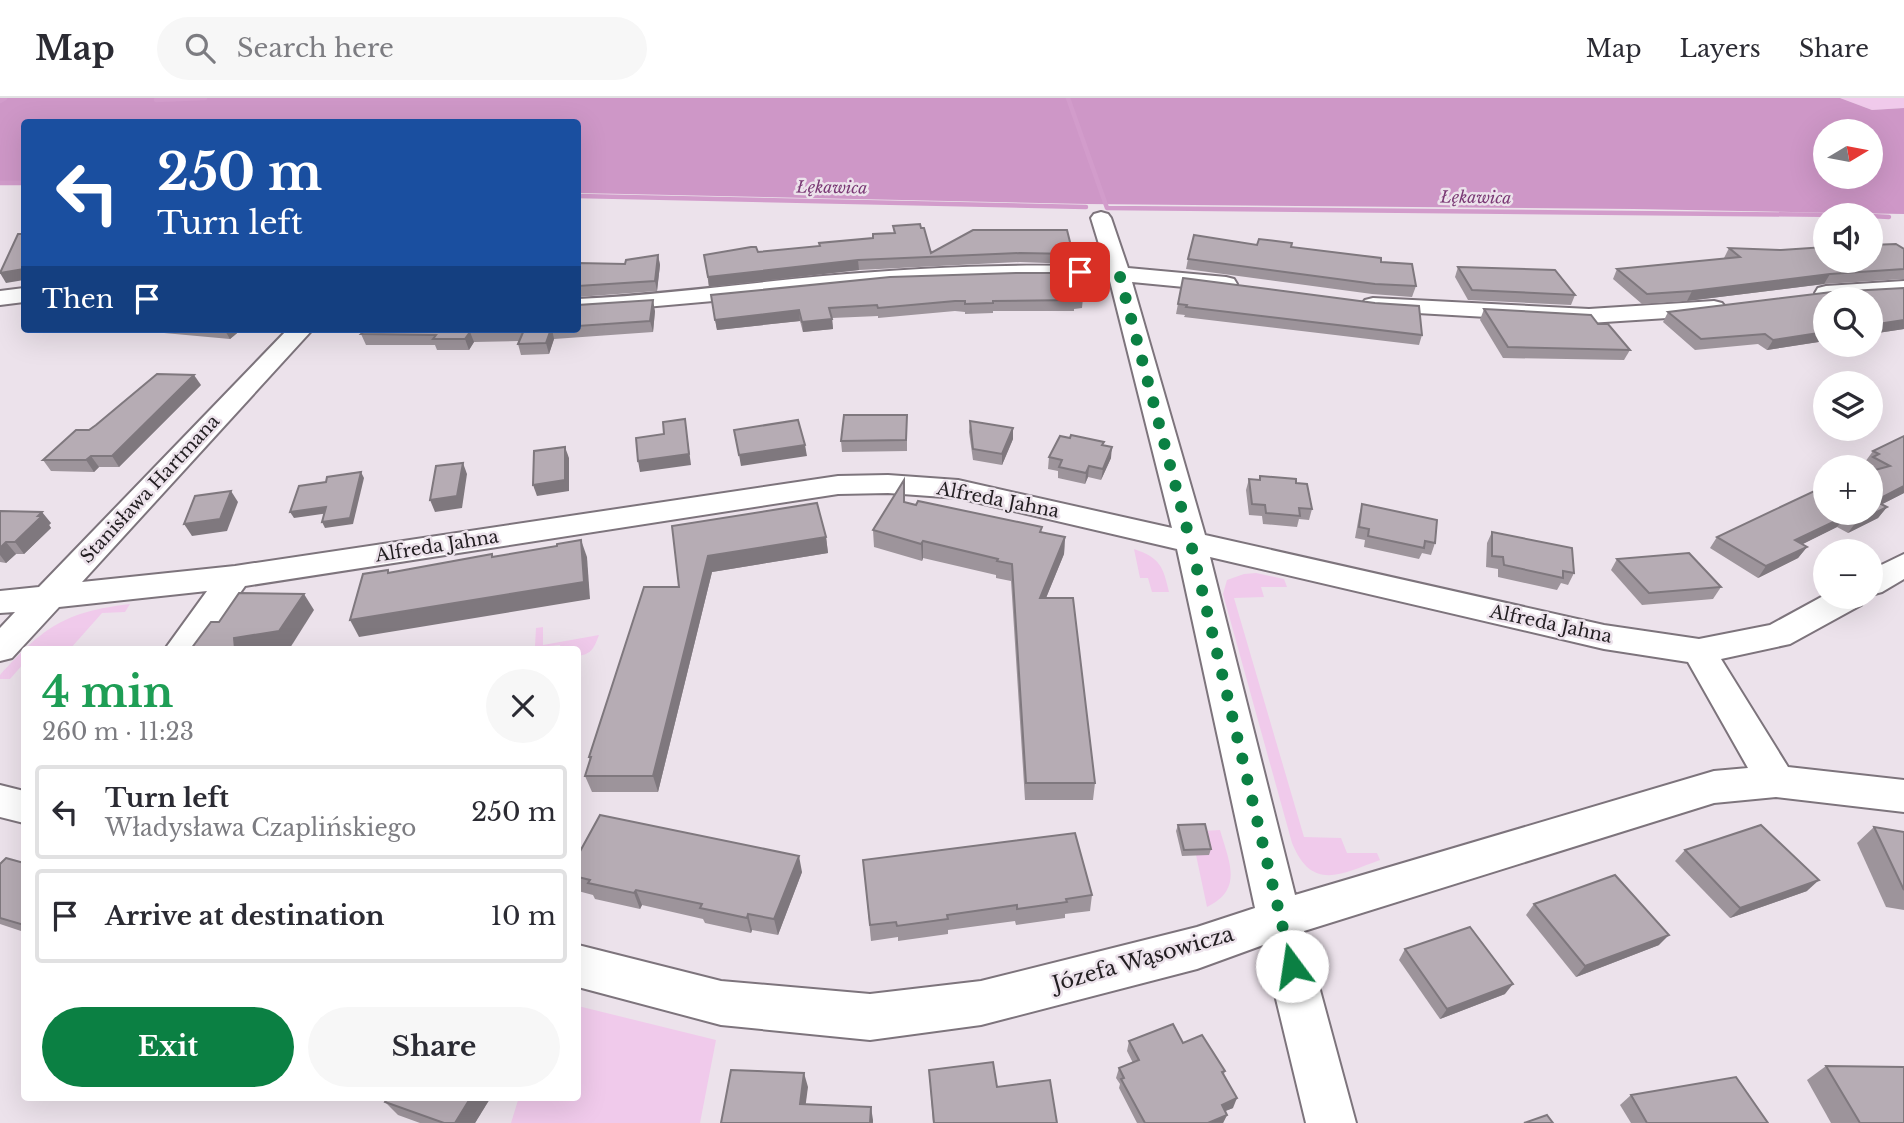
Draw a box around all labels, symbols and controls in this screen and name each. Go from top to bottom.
search box [157,17,647,80]
text: Map [35,28,115,69]
icon: search [181,29,219,67]
text: Search here [237,32,394,64]
text: Map [1586,34,1642,63]
text: Layers [1680,34,1761,63]
text: Share [1799,34,1869,63]
north arrow [1813,119,1883,189]
map controls [1813,119,1883,609]
text: 250 m [157,142,322,203]
icon: left [42,147,133,238]
water label: Łękawica [795,176,868,198]
water label: Łękawica [1439,186,1512,208]
text: Turn left [157,203,303,243]
button: sound [1813,203,1883,273]
pin [1050,242,1110,302]
icon: arrive [1061,253,1099,291]
icon: arrive [128,280,166,318]
text: Then [42,283,114,315]
button: search [1813,287,1883,357]
button: layers [1813,371,1883,441]
street label: Stanisława Hartmana [76,410,224,568]
button: + [1813,455,1883,525]
street label: Alfreda Jahna [934,477,1061,523]
street label: Alfreda Jahna [373,525,500,567]
button: − [1813,539,1883,609]
street label: Alfreda Jahna [1487,600,1614,648]
text: 4 min [42,666,173,718]
button: close [486,669,560,743]
text: 260 m · 11:23 [42,718,194,746]
text: Turn left [105,782,229,814]
icon: left [46,793,84,831]
text: 250 m [471,796,556,828]
text: Władysława Czaplińskiego [105,814,416,842]
icon: arrive [46,897,84,935]
text: Arrive at destination [105,900,385,932]
text: 10 m [490,900,556,932]
street label: Józefa Wąsowicza [1047,921,1237,998]
position arrow [1255,929,1329,1003]
button: Exit [42,1007,294,1087]
button: Share [308,1007,560,1087]

